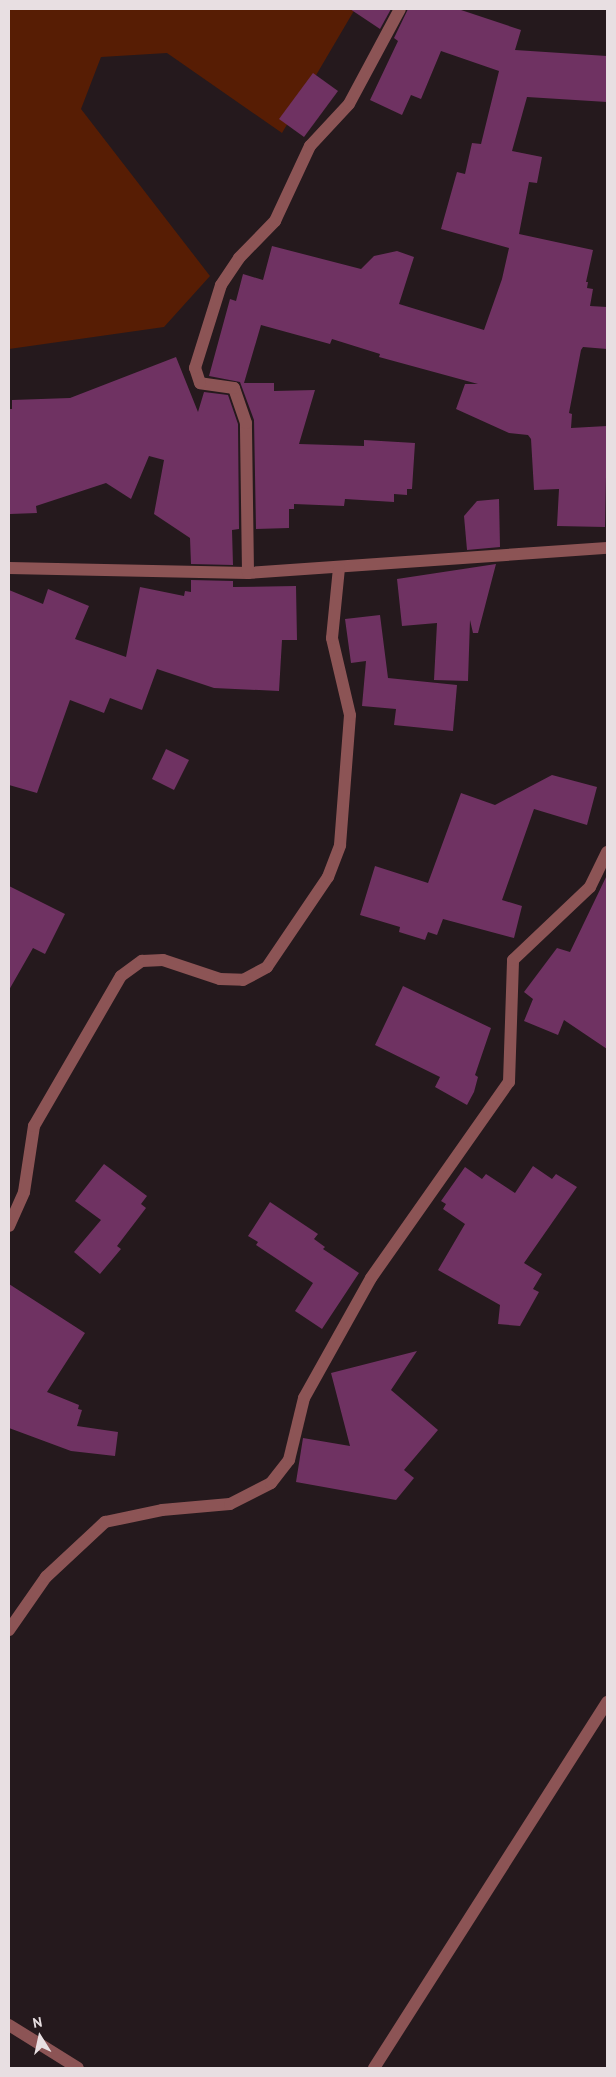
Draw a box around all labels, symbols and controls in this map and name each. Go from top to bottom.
north arrow [15,2012,65,2062]
text: N [31,2013,43,2032]

